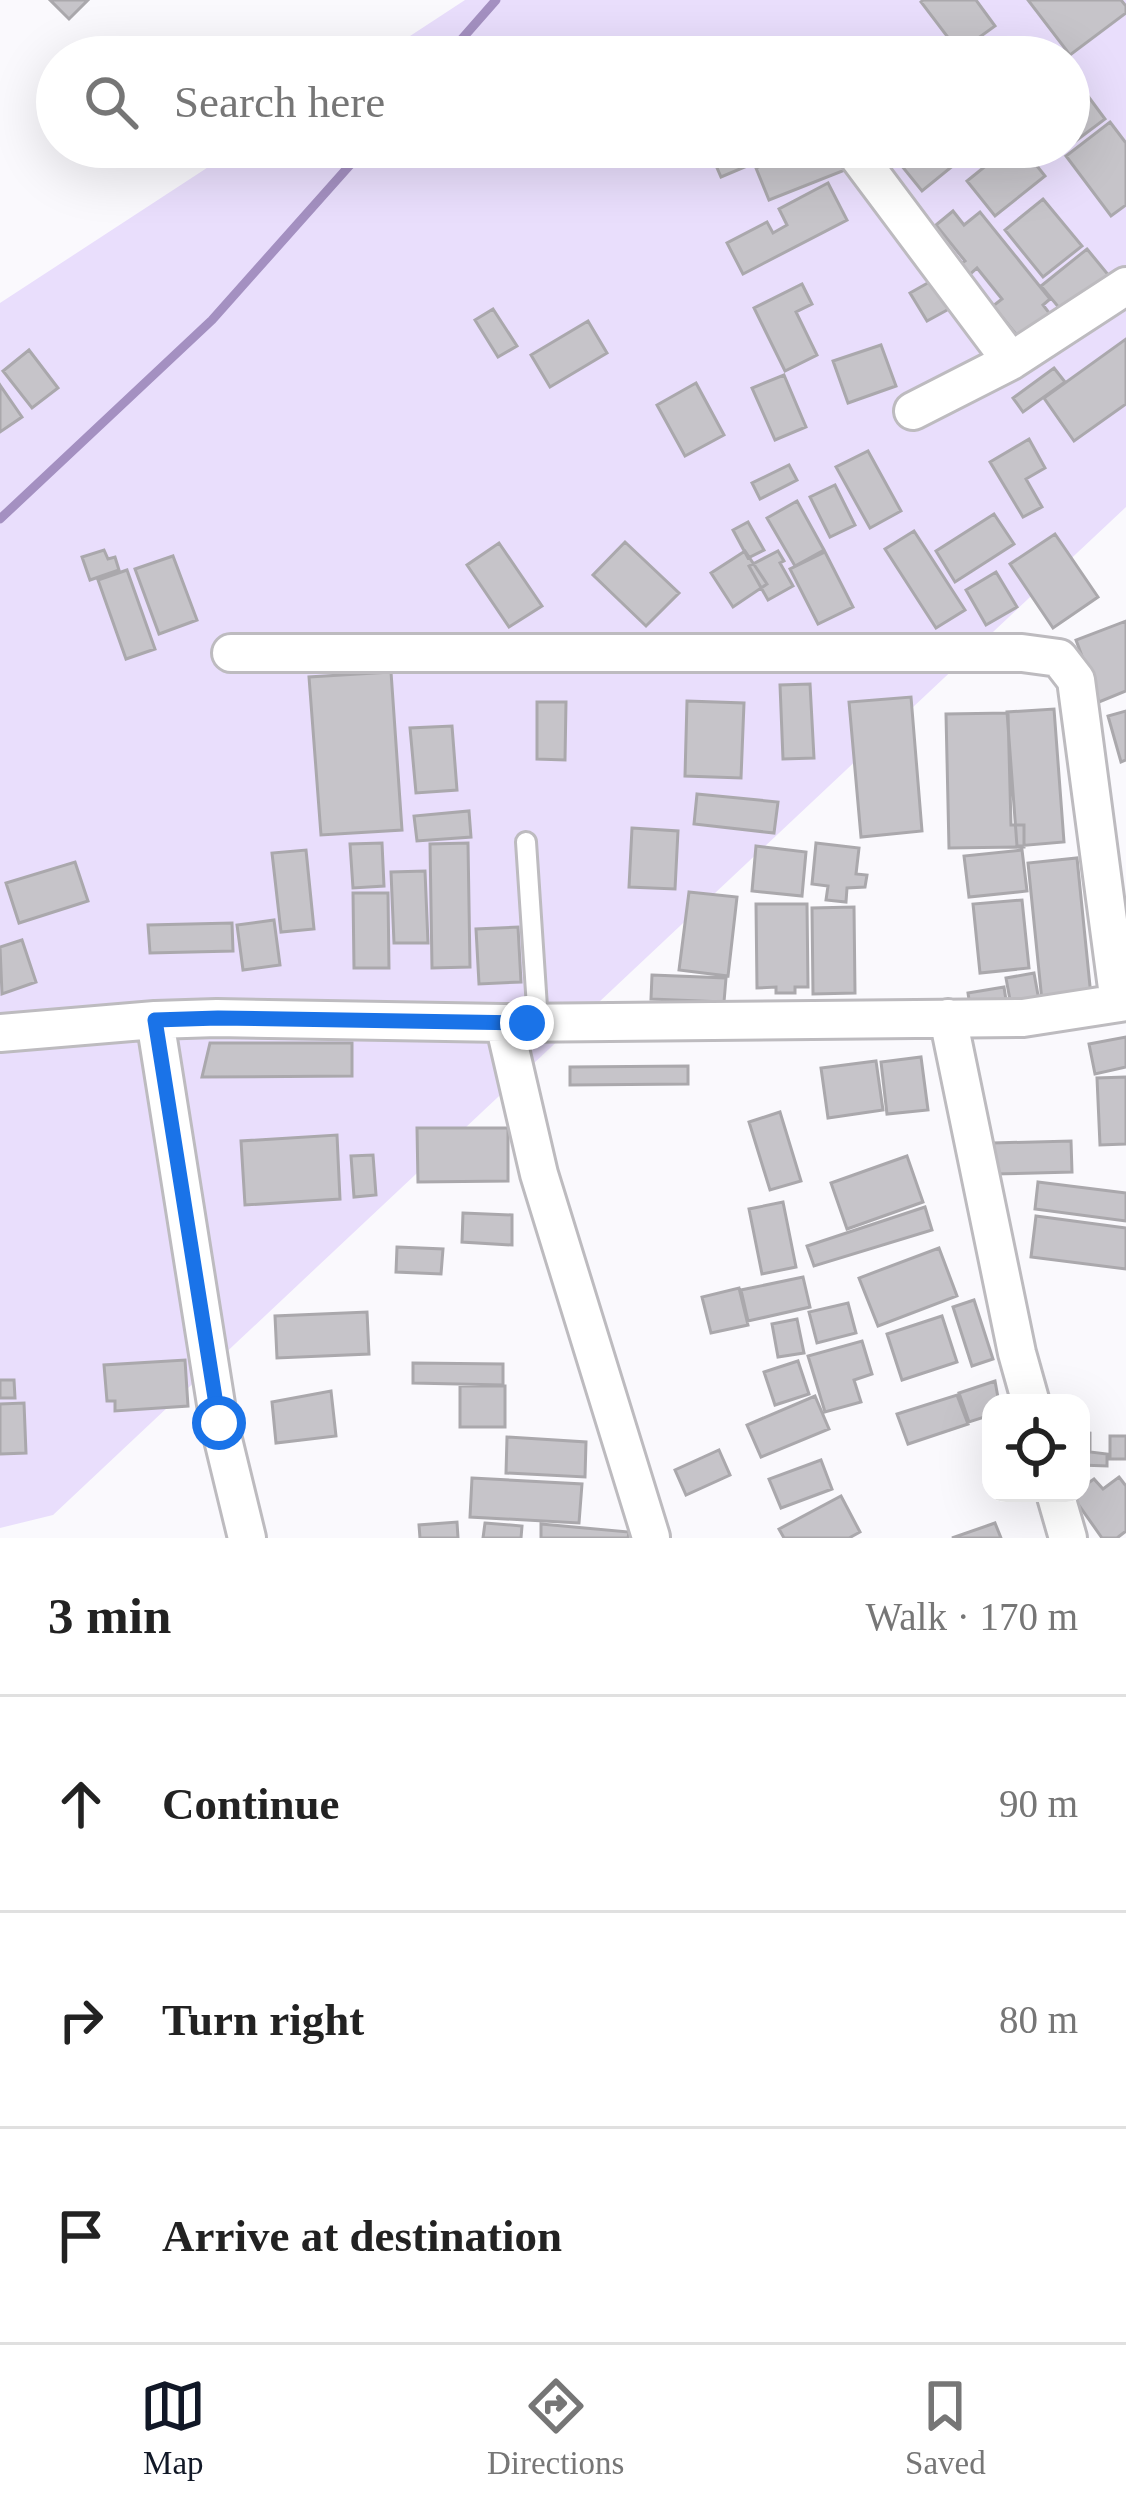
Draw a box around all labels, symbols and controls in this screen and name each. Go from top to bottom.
search box [36,36,1090,168]
icon: search [78,69,144,135]
text: Search here [174,77,385,127]
route end [500,996,554,1050]
map controls [982,1394,1090,1502]
button: locate [982,1394,1090,1502]
route start [192,1396,246,1450]
text: 3 min [48,1588,171,1644]
text: Walk · 170 m [866,1595,1078,1638]
icon: ahead [48,1771,114,1837]
text: Continue [162,1779,340,1829]
text: 90 m [999,1782,1078,1825]
icon: right [48,1987,114,2053]
text: Turn right [162,1995,364,2045]
text: 80 m [999,1998,1078,2041]
icon: arrive [48,2203,114,2269]
text: Arrive at destination [162,2211,562,2261]
tab: Map [140,2373,206,2482]
tab: Directions [487,2373,624,2482]
tab: Saved [905,2373,986,2482]

